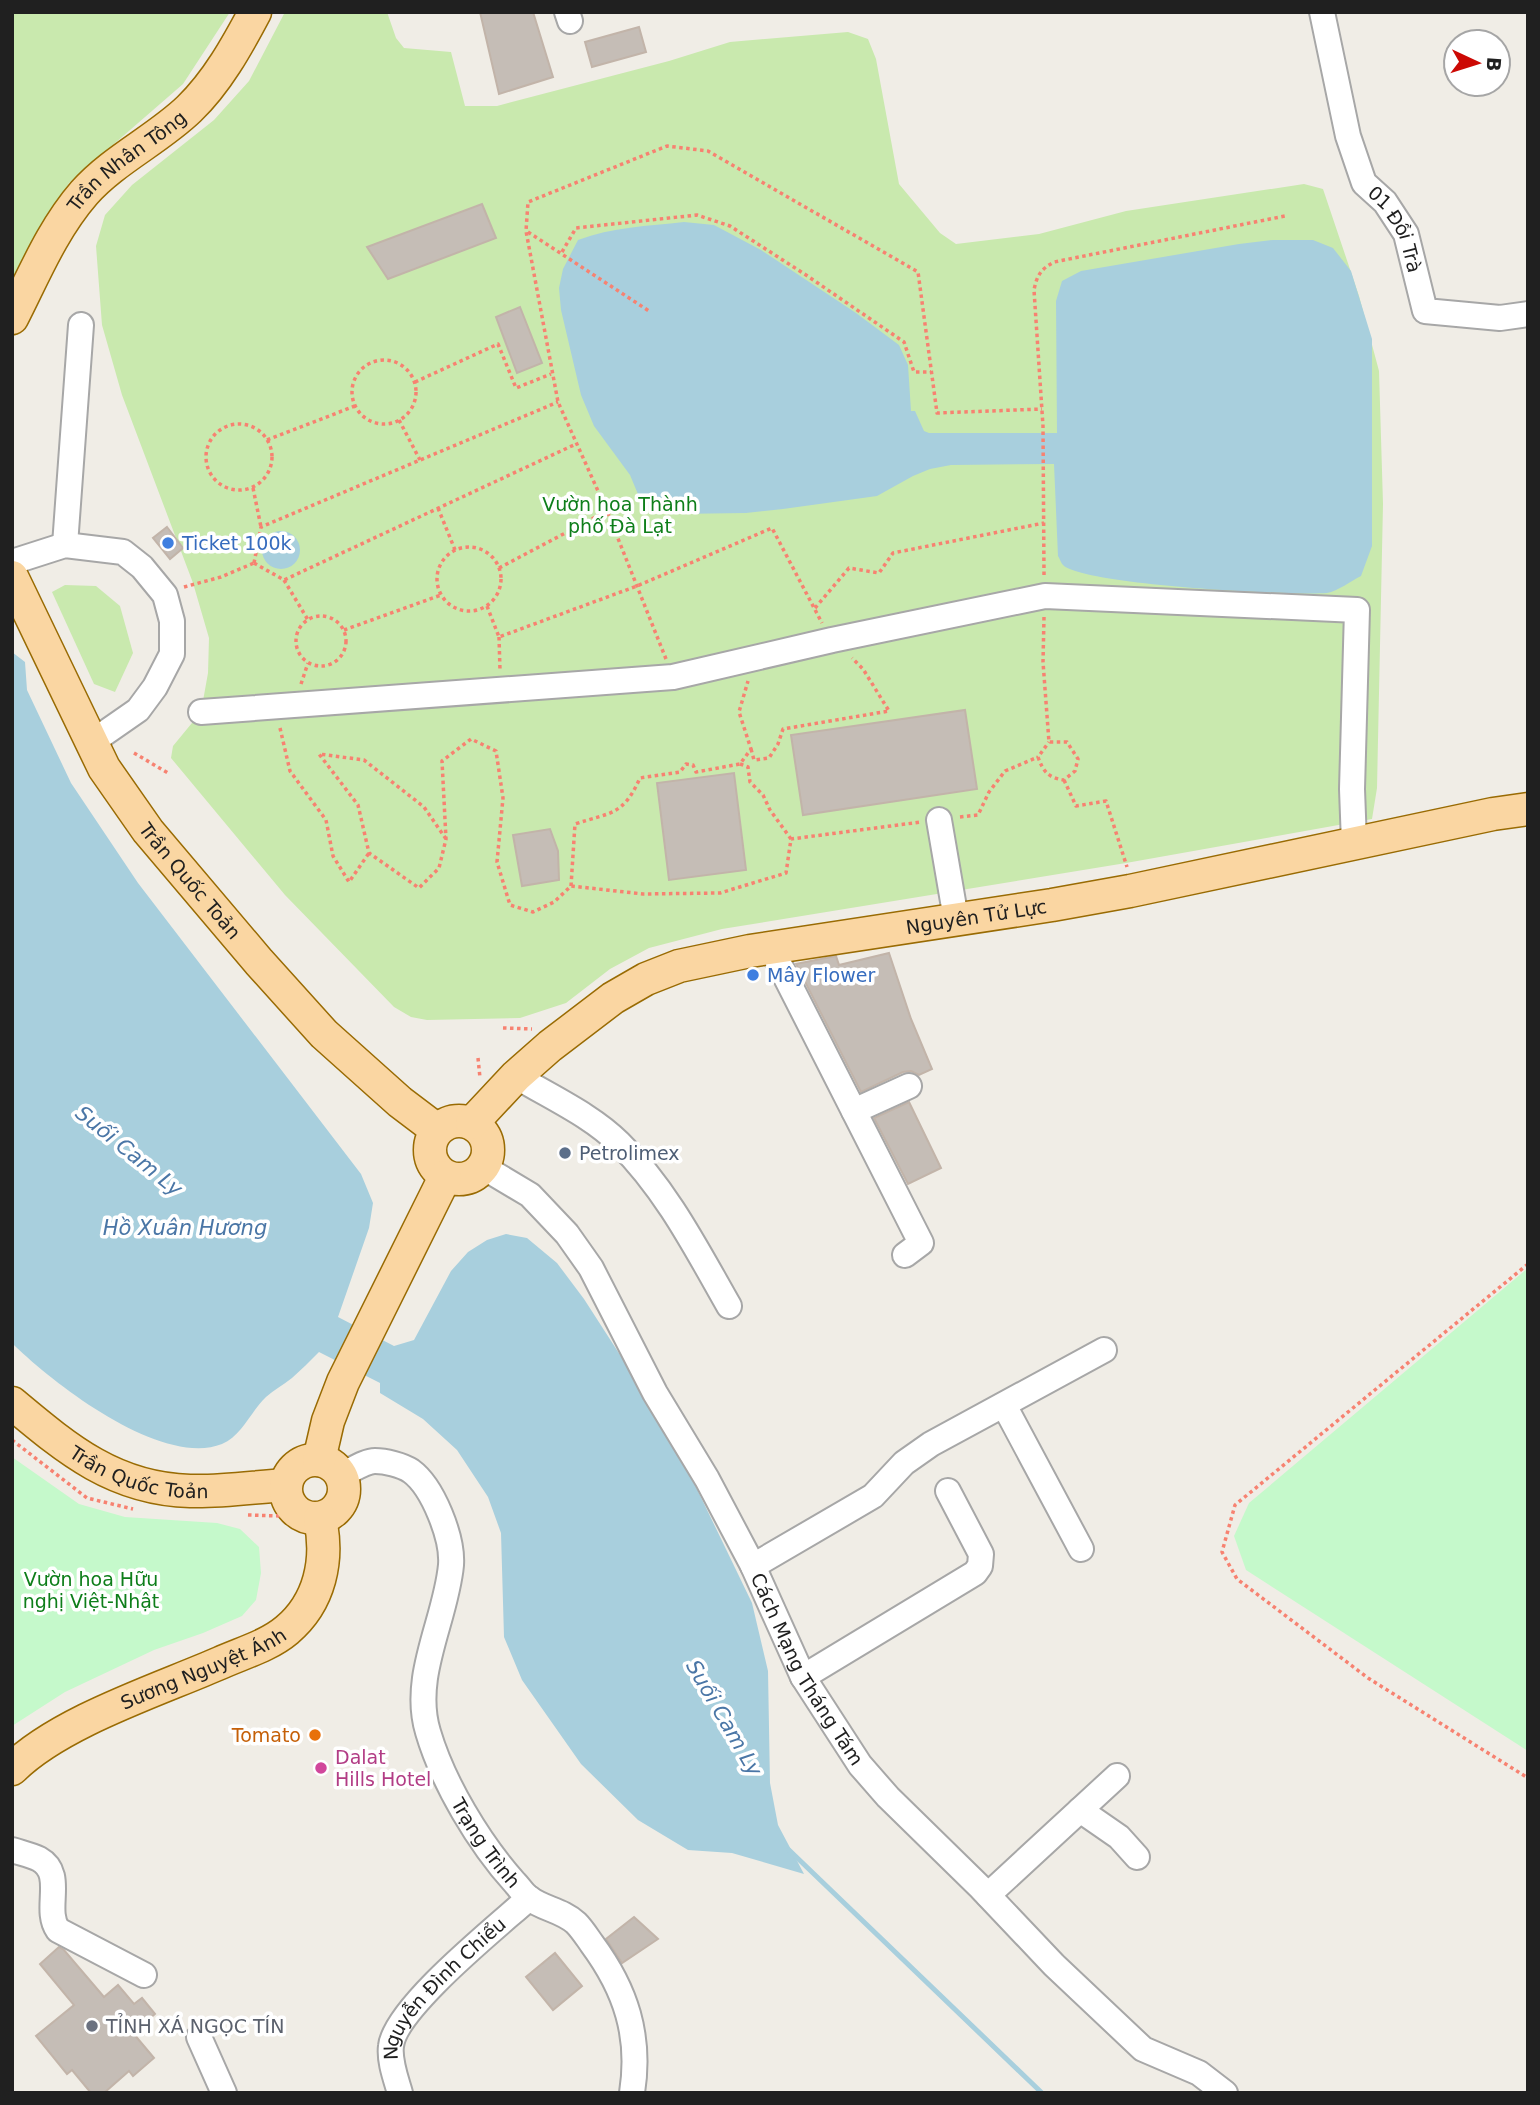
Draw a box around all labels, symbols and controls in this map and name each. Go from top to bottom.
north arrow [1442,28,1512,98]
text: B [1482,56,1505,72]
street label: Trần Nhân Tông [62,106,190,216]
street label: 01 Đồi Trà [1364,181,1426,275]
park label: Vườn hoa Thành phố Đà Lạt [542,493,698,537]
place label: Ticket 100k [181,532,292,554]
marker: Ticket 100k [160,535,176,551]
street label: Trần Quốc Toản [134,818,245,943]
street label: Nguyên Tử Lực [904,895,1048,938]
place label: Mây Flower [767,964,875,986]
marker: Mây Flower [745,967,761,983]
water label: Suối Cam Ly [71,1101,188,1202]
place label: Petrolimex [579,1142,680,1164]
marker: Petrolimex [557,1145,573,1161]
water label: Hồ Xuân Hương [103,1216,267,1240]
street label: Trần Quốc Toản [65,1441,209,1502]
park label: Vườn hoa Hữu nghị Việt-Nhật [23,1568,159,1612]
street label: Cách Mạng Tháng Tám [747,1569,868,1769]
street label: Sương Nguyệt Ánh [117,1623,290,1714]
water label: Suối Cam Ly [681,1656,767,1781]
place label: Tomato [231,1724,301,1746]
marker: Tomato [307,1727,323,1743]
place label: Dalat Hills Hotel [335,1746,431,1790]
marker: Dalat Hills Hotel [313,1760,329,1776]
street label: Trạng Trình [447,1793,525,1892]
street label: Nguyễn Đình Chiểu [379,1912,510,2060]
place label: TỈNH XÁ NGỌC TÍN [105,2013,284,2037]
marker: TỈNH XÁ NGỌC TÍN [84,2018,100,2034]

